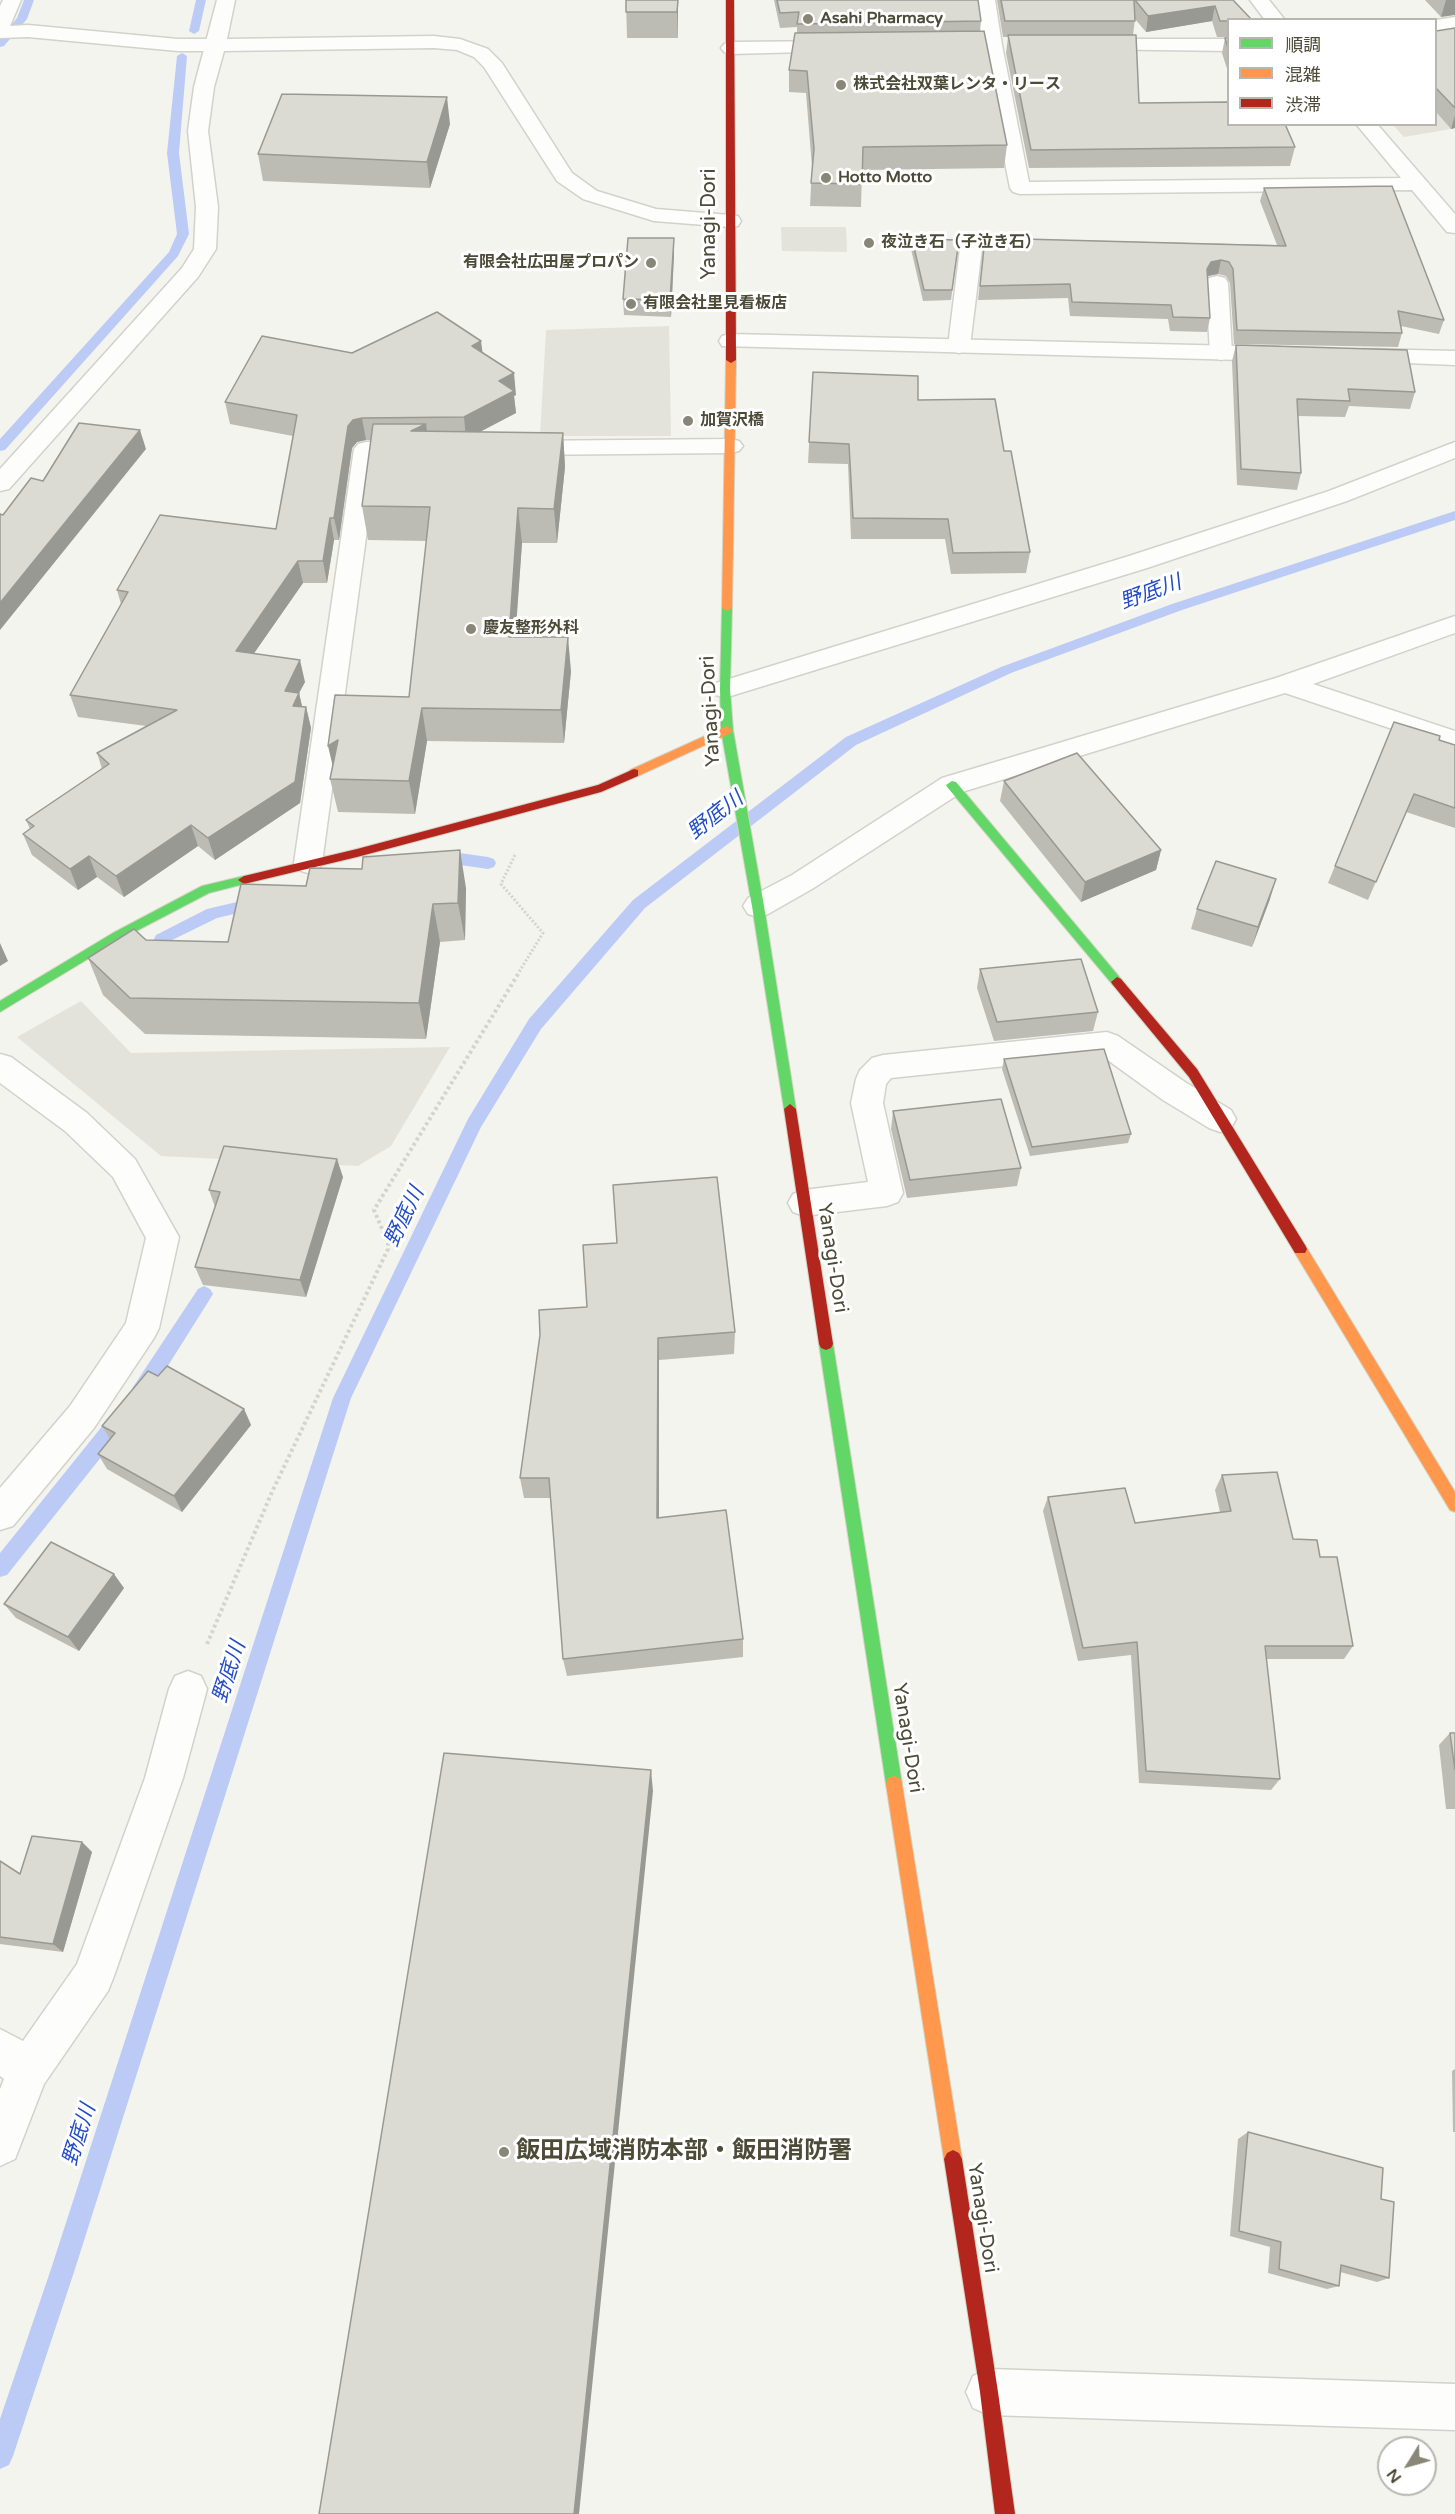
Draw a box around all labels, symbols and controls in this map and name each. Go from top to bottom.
place label: Asahi Pharmacy [820,9,943,29]
marker: Asahi Pharmacy [801,12,815,26]
legend [1227,18,1437,126]
text: 順調 [1285,34,1321,56]
text: 混雑 [1285,64,1321,86]
place label: 株式会社双葉レンタ・リース [853,75,1061,95]
marker: 株式会社双葉レンタ・リース [834,78,848,92]
text: 渋滞 [1285,94,1321,116]
street label: Yanagi-Dori [698,168,722,280]
place label: Hotto Motto [838,168,932,188]
marker: Hotto Motto [819,171,833,185]
place label: 夜泣き石（子泣き石） [881,233,1041,253]
marker: 夜泣き石（子泣き石） [862,236,876,250]
place label: 有限会社広田屋プロパン [463,253,639,273]
marker: 有限会社広田屋プロパン [644,256,658,270]
place label: 有限会社里見看板店 [643,294,787,314]
marker: 有限会社里見看板店 [624,297,638,311]
place label: 加賀沢橋 [700,411,764,431]
marker: 加賀沢橋 [681,414,695,428]
water label: 野底川 [1117,570,1185,616]
place label: 慶友整形外科 [483,619,579,639]
marker: 慶友整形外科 [464,622,478,636]
street label: Yanagi-Dori [696,655,726,767]
water label: 野底川 [683,787,749,845]
water label: 野底川 [380,1183,430,1251]
street label: Yanagi-Dori [811,1201,853,1315]
water label: 野底川 [208,1638,252,1706]
street label: Yanagi-Dori [886,1681,928,1795]
water label: 野底川 [58,2101,102,2169]
place label: 飯田広域消防本部・飯田消防署 [516,2138,852,2166]
marker: 飯田広域消防本部・飯田消防署 [497,2145,511,2159]
street label: Yanagi-Dori [961,2161,1003,2275]
north arrow [1377,2436,1437,2496]
text: N [1382,2464,1406,2487]

